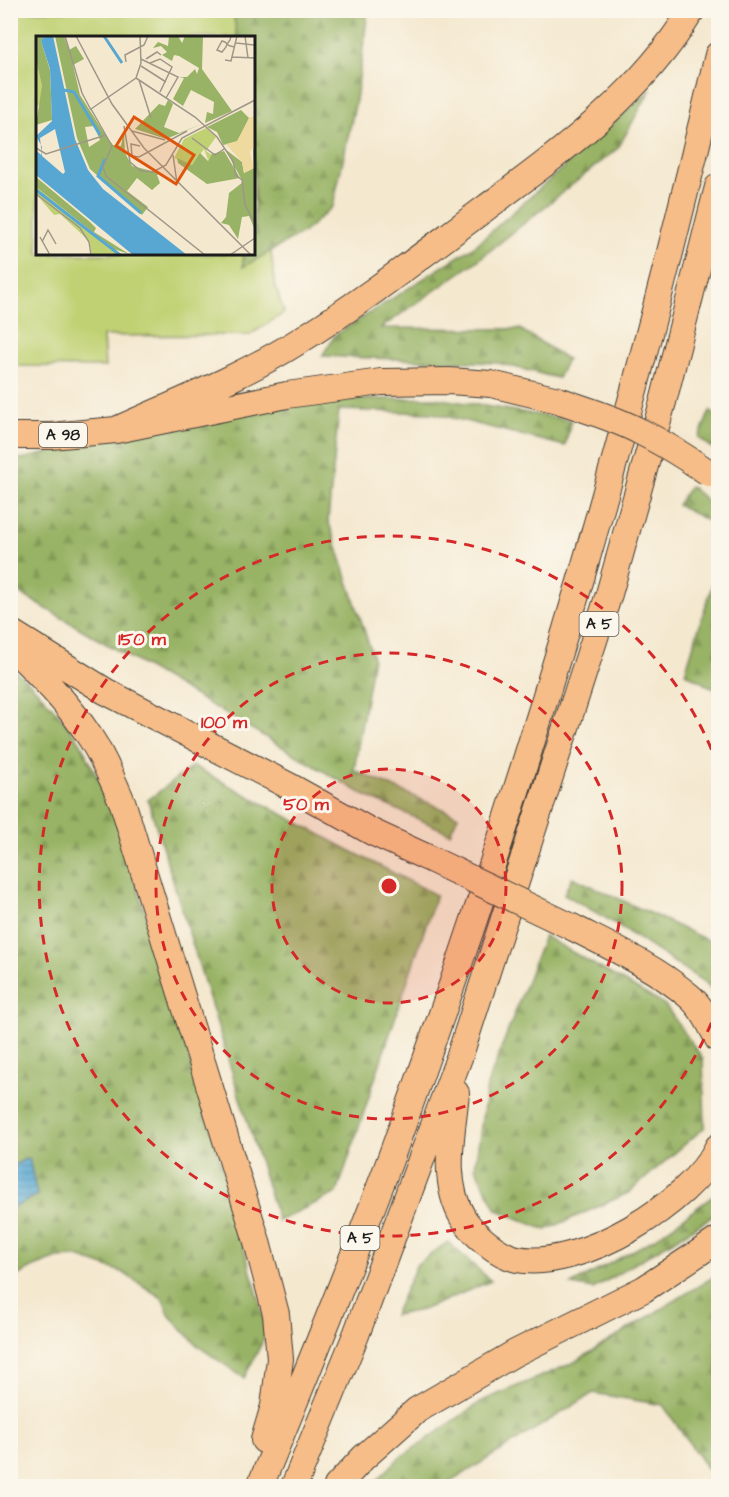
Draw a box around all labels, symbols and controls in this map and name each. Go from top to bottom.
inset map [36,36,255,255]
road number: A 98 [39,423,87,447]
road number: A 5 [580,612,618,636]
text: 150 m [118,627,167,652]
text: 100 m [201,710,248,735]
text: 50 m [283,792,330,817]
centre of rings [379,876,399,896]
road number: A 5 [340,1226,380,1250]

